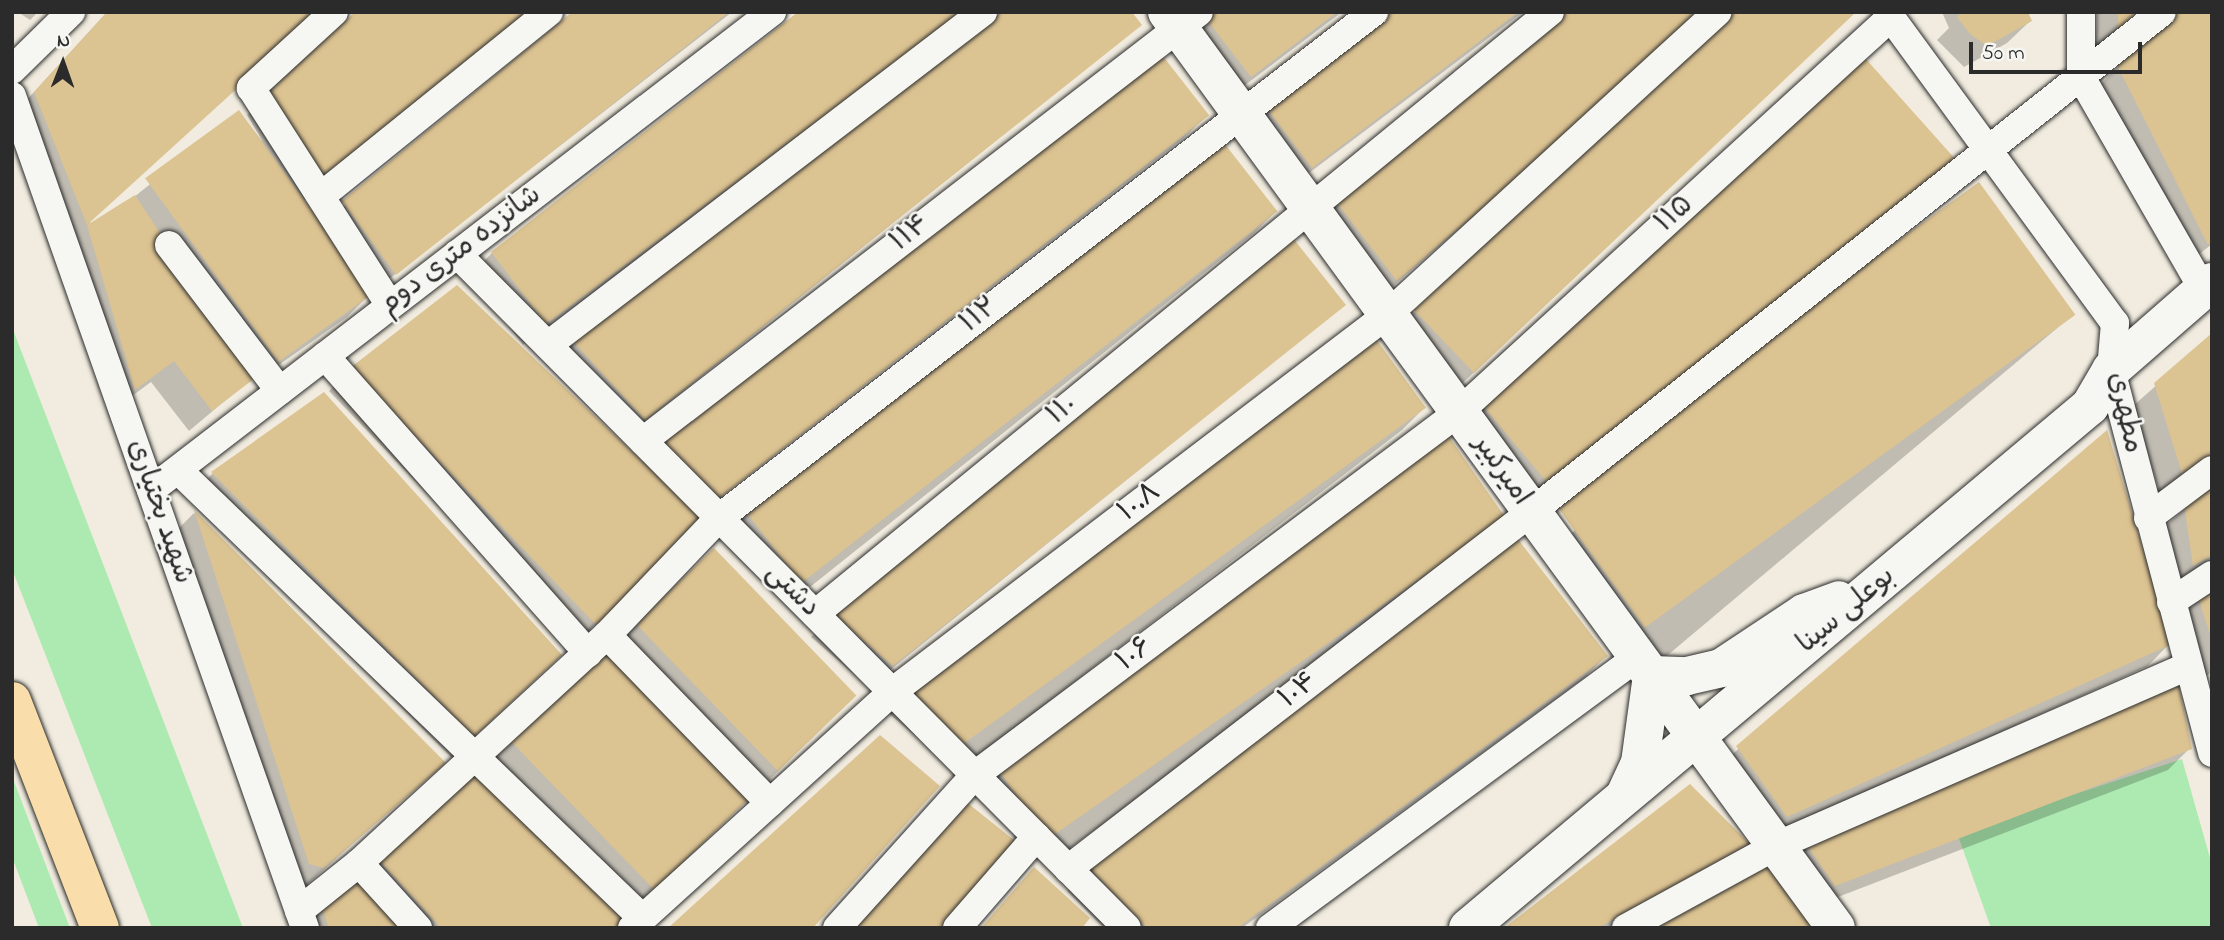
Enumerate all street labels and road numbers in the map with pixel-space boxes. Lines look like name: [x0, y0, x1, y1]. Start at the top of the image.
street label: شانزده متری دوم: [373, 179, 549, 323]
street label: ۱۱۵: [1649, 189, 1701, 241]
street label: ۱۱۴: [884, 208, 938, 260]
street label: ۱۱۲: [954, 291, 1006, 341]
street label: مطهری: [2099, 369, 2149, 457]
street label: ۱۱۰: [1041, 389, 1085, 433]
street label: امیرکبیر: [1465, 429, 1537, 513]
street label: شهید بختیاری: [119, 435, 199, 589]
street label: ۱۰.۸: [1112, 476, 1168, 530]
street label: دشتی: [758, 557, 826, 625]
street label: بوعلی سینا: [1791, 560, 1903, 662]
street label: ۱۰۶: [1110, 631, 1160, 679]
street label: ۱۰۴: [1273, 665, 1325, 717]

